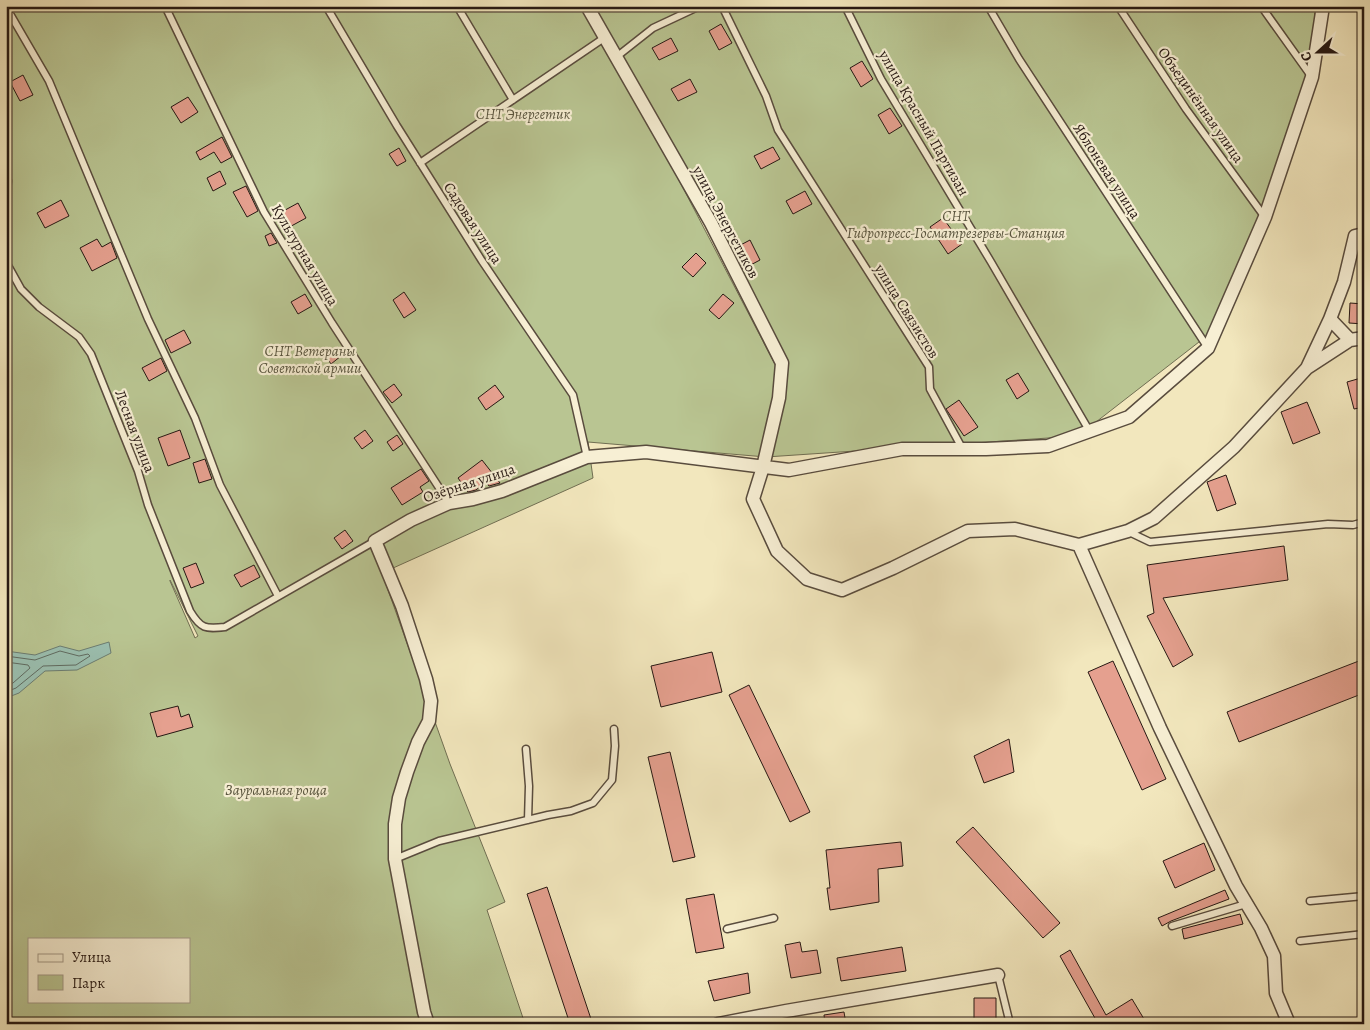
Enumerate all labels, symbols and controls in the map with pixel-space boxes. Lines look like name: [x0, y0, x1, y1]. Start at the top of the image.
north arrow: [1292, 28, 1342, 78]
street label: Объединённая улица: [1153, 43, 1249, 167]
street label: улица Красный Партизан: [874, 46, 974, 200]
text: С: [1296, 49, 1317, 64]
park label: СНТ Энергетик: [476, 104, 571, 124]
street label: Яблоневая улица: [1069, 119, 1145, 223]
street label: улица Энергетиков: [687, 161, 764, 282]
street label: Садовая улица: [439, 178, 507, 268]
street label: Культурная улица: [267, 200, 343, 310]
park label: СНТ Гидропресс-Госматрезервы-Станция: [847, 206, 1065, 243]
street label: улица Связистов: [869, 259, 944, 362]
park label: СНТ Ветераны Советской армии: [258, 341, 362, 378]
street label: Лесная улица: [110, 387, 160, 475]
street label: Озёрная улица: [420, 459, 518, 507]
park label: Зауральная роща: [225, 780, 327, 800]
legend: [28, 938, 190, 1002]
text: Улица: [72, 947, 111, 967]
text: Парк: [72, 973, 105, 993]

